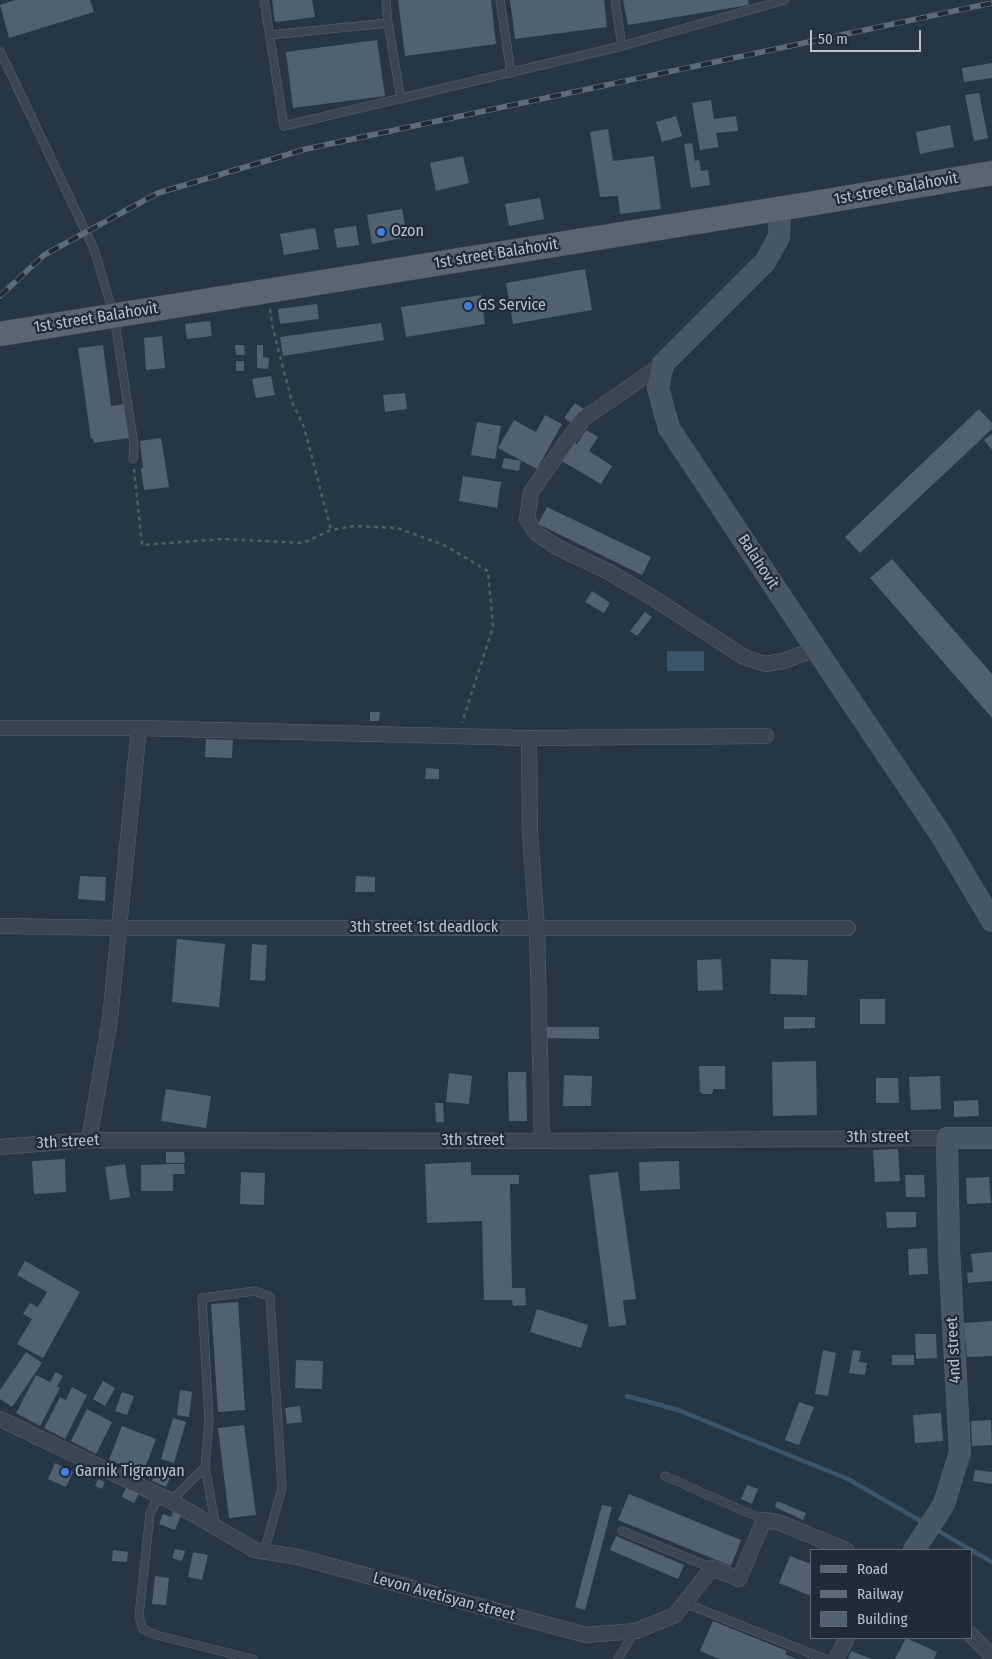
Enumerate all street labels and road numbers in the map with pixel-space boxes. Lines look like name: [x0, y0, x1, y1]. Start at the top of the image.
street label: 1st street Balahovit: [832, 169, 960, 209]
street label: 1st street Balahovit: [432, 235, 560, 273]
street label: 1st street Balahovit: [32, 299, 160, 337]
street label: Balahovit: [733, 531, 783, 593]
street label: 3th street 1st deadlock: [350, 918, 498, 938]
street label: 3th street: [847, 1128, 909, 1148]
street label: 3th street: [36, 1131, 100, 1153]
street label: 3th street: [442, 1131, 504, 1151]
street label: 4nd street: [943, 1316, 965, 1384]
street label: Levon Avetisyan street: [371, 1569, 517, 1625]

